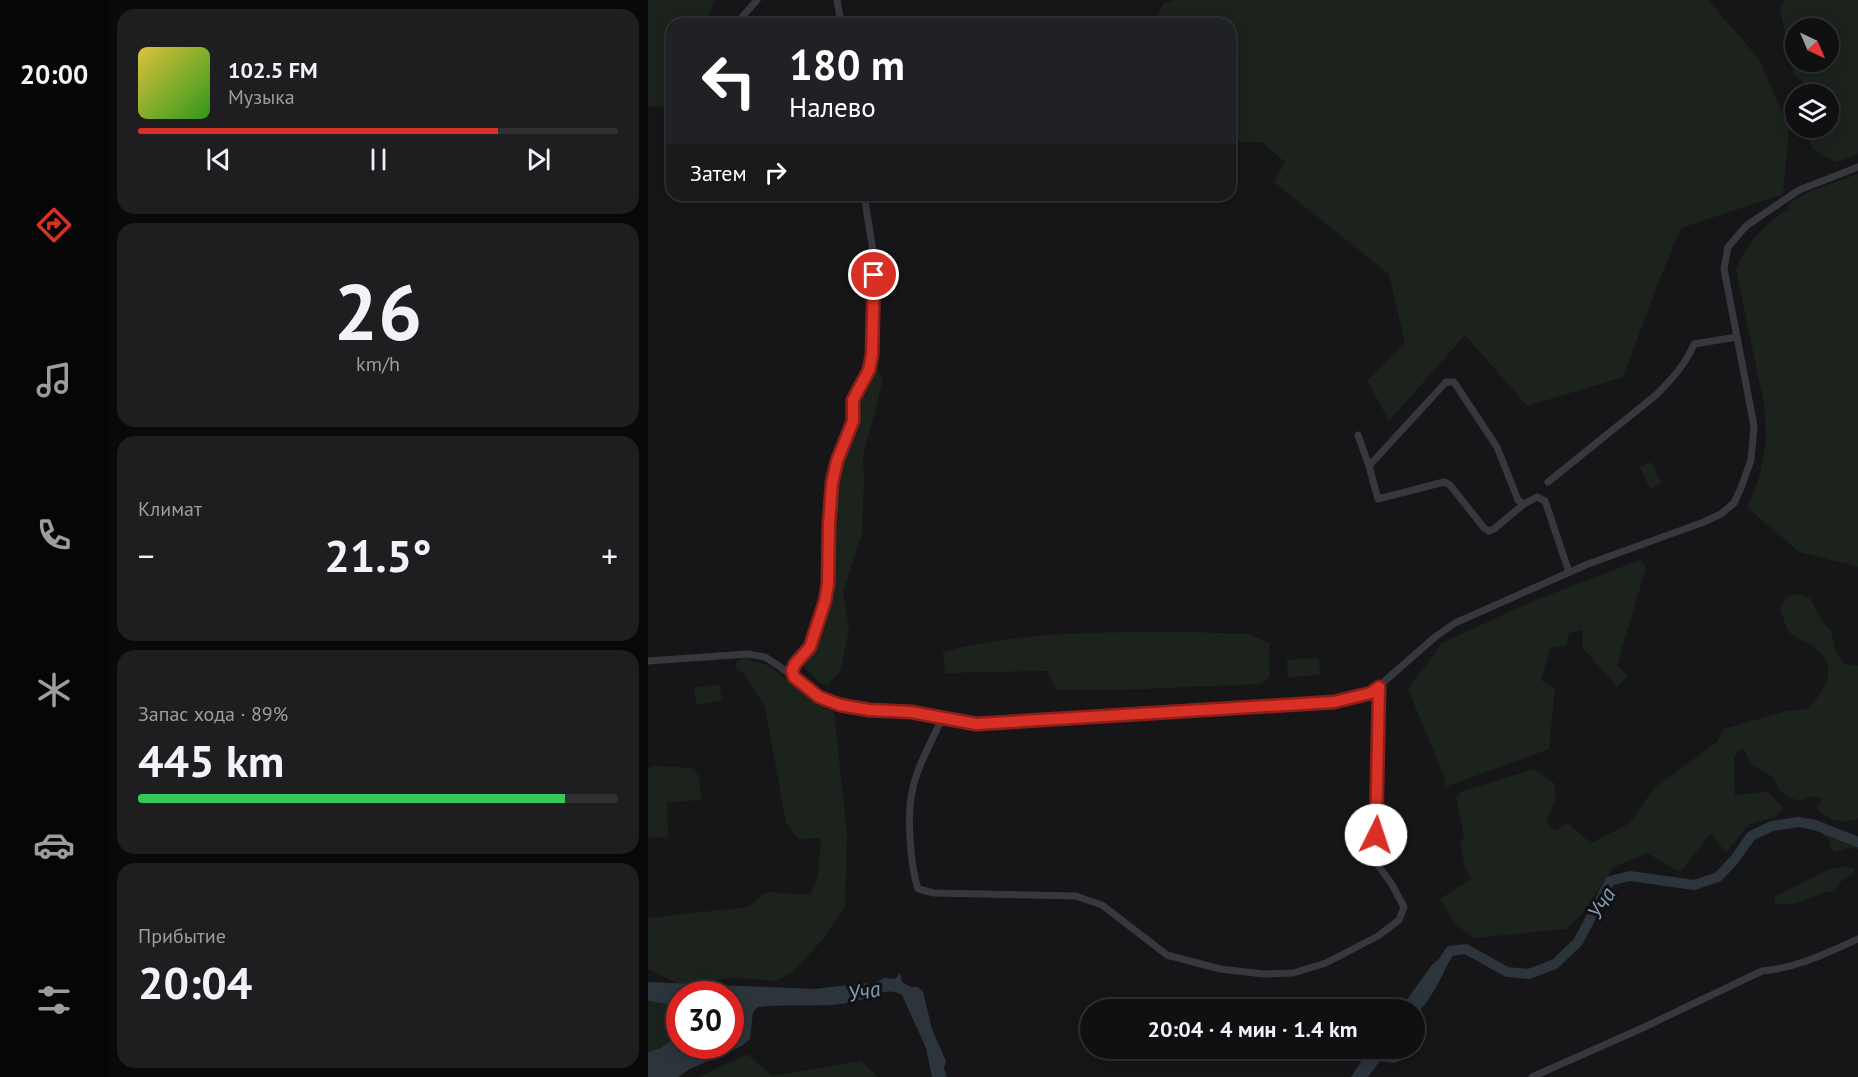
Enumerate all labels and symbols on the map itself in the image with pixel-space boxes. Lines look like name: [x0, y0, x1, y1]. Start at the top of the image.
north arrow: [1785, 18, 1839, 72]
pin: [848, 249, 899, 300]
position arrow: [1344, 803, 1408, 867]
water label: Уча: [1580, 882, 1622, 924]
water label: Уча: [845, 974, 883, 1008]
speed limit sign: 30: [666, 981, 744, 1059]

